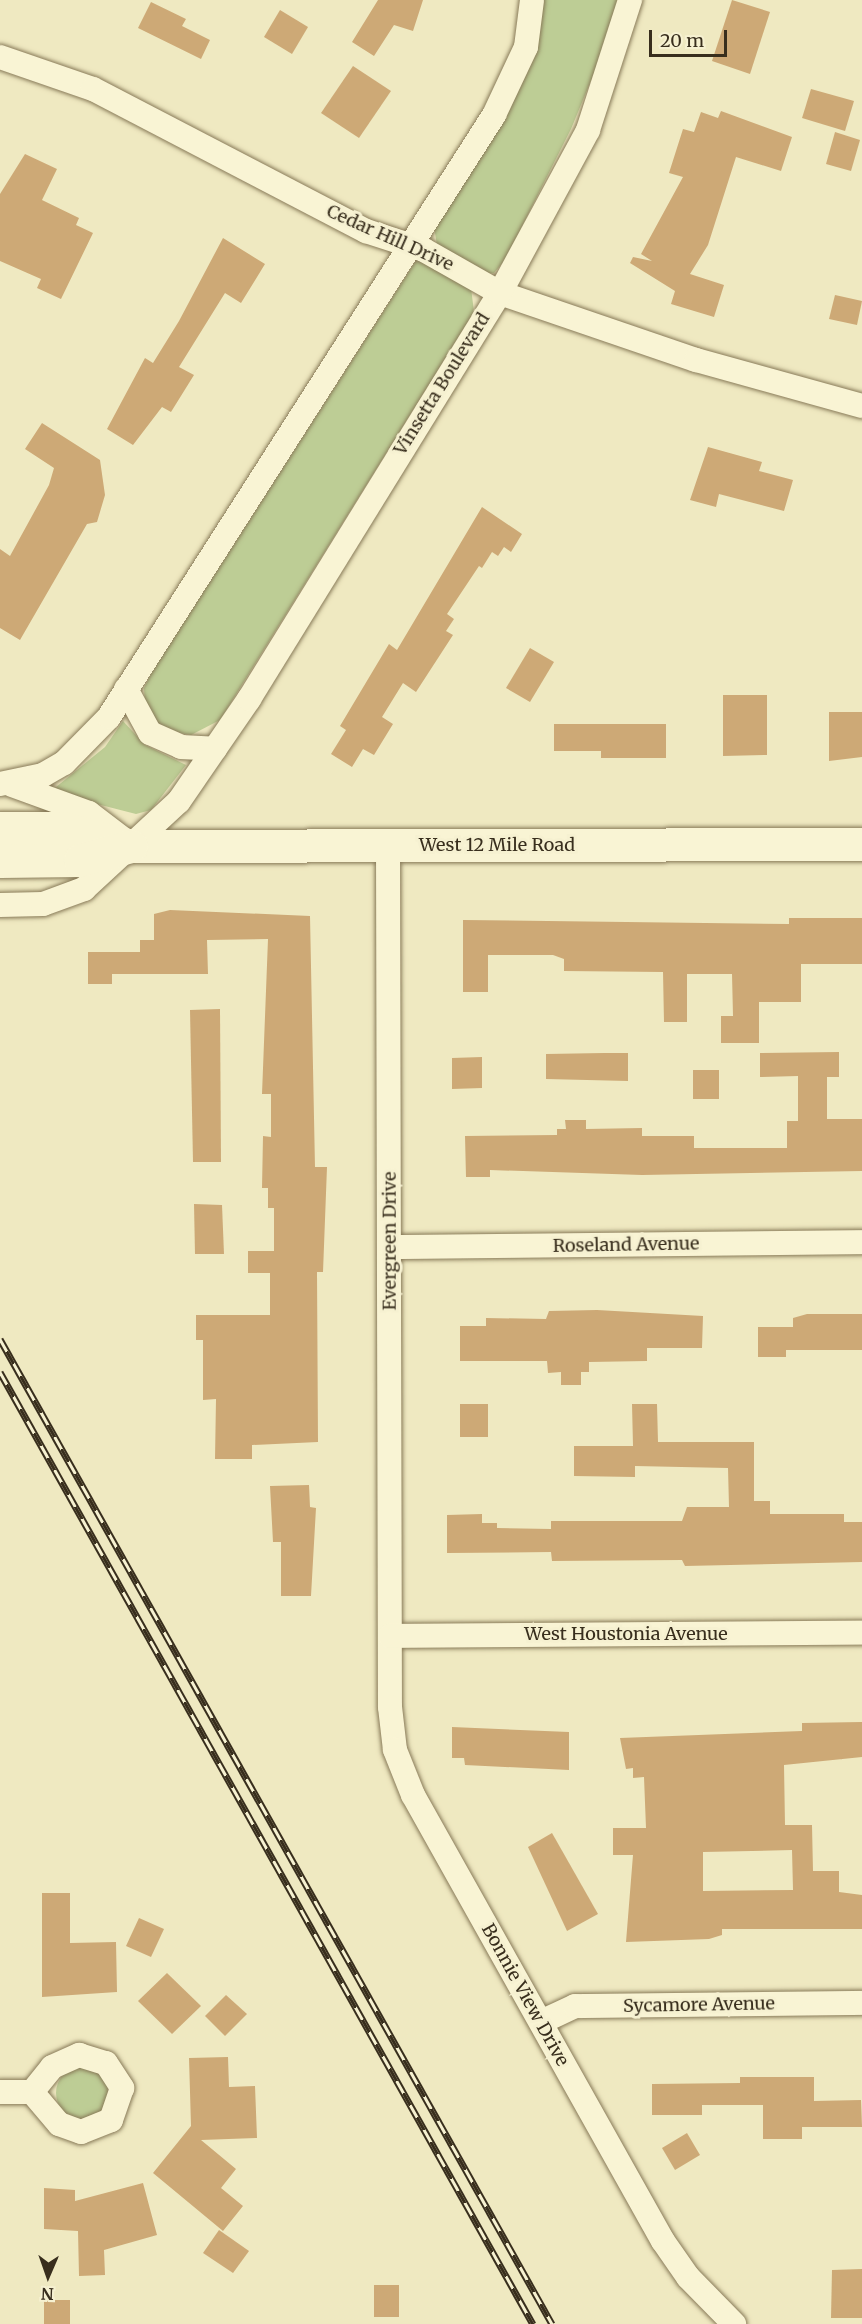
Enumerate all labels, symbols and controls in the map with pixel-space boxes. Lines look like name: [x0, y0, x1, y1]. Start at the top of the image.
scale bar: [652, 18, 730, 56]
text: 20 m: [660, 29, 704, 52]
street label: Cedar Hill Drive: [323, 200, 457, 276]
street label: Vinsetta Boulevard: [389, 309, 495, 459]
street label: West 12 Mile Road: [419, 834, 575, 856]
street label: Evergreen Drive: [379, 1172, 401, 1310]
street label: Roseland Avenue: [553, 1233, 699, 1257]
street label: West Houstonia Avenue: [524, 1623, 728, 1645]
street label: Bonnie View Drive: [477, 1920, 573, 2070]
street label: Sycamore Avenue: [623, 1993, 775, 2017]
north arrow: [18, 2246, 78, 2306]
text: N: [41, 2284, 54, 2304]

